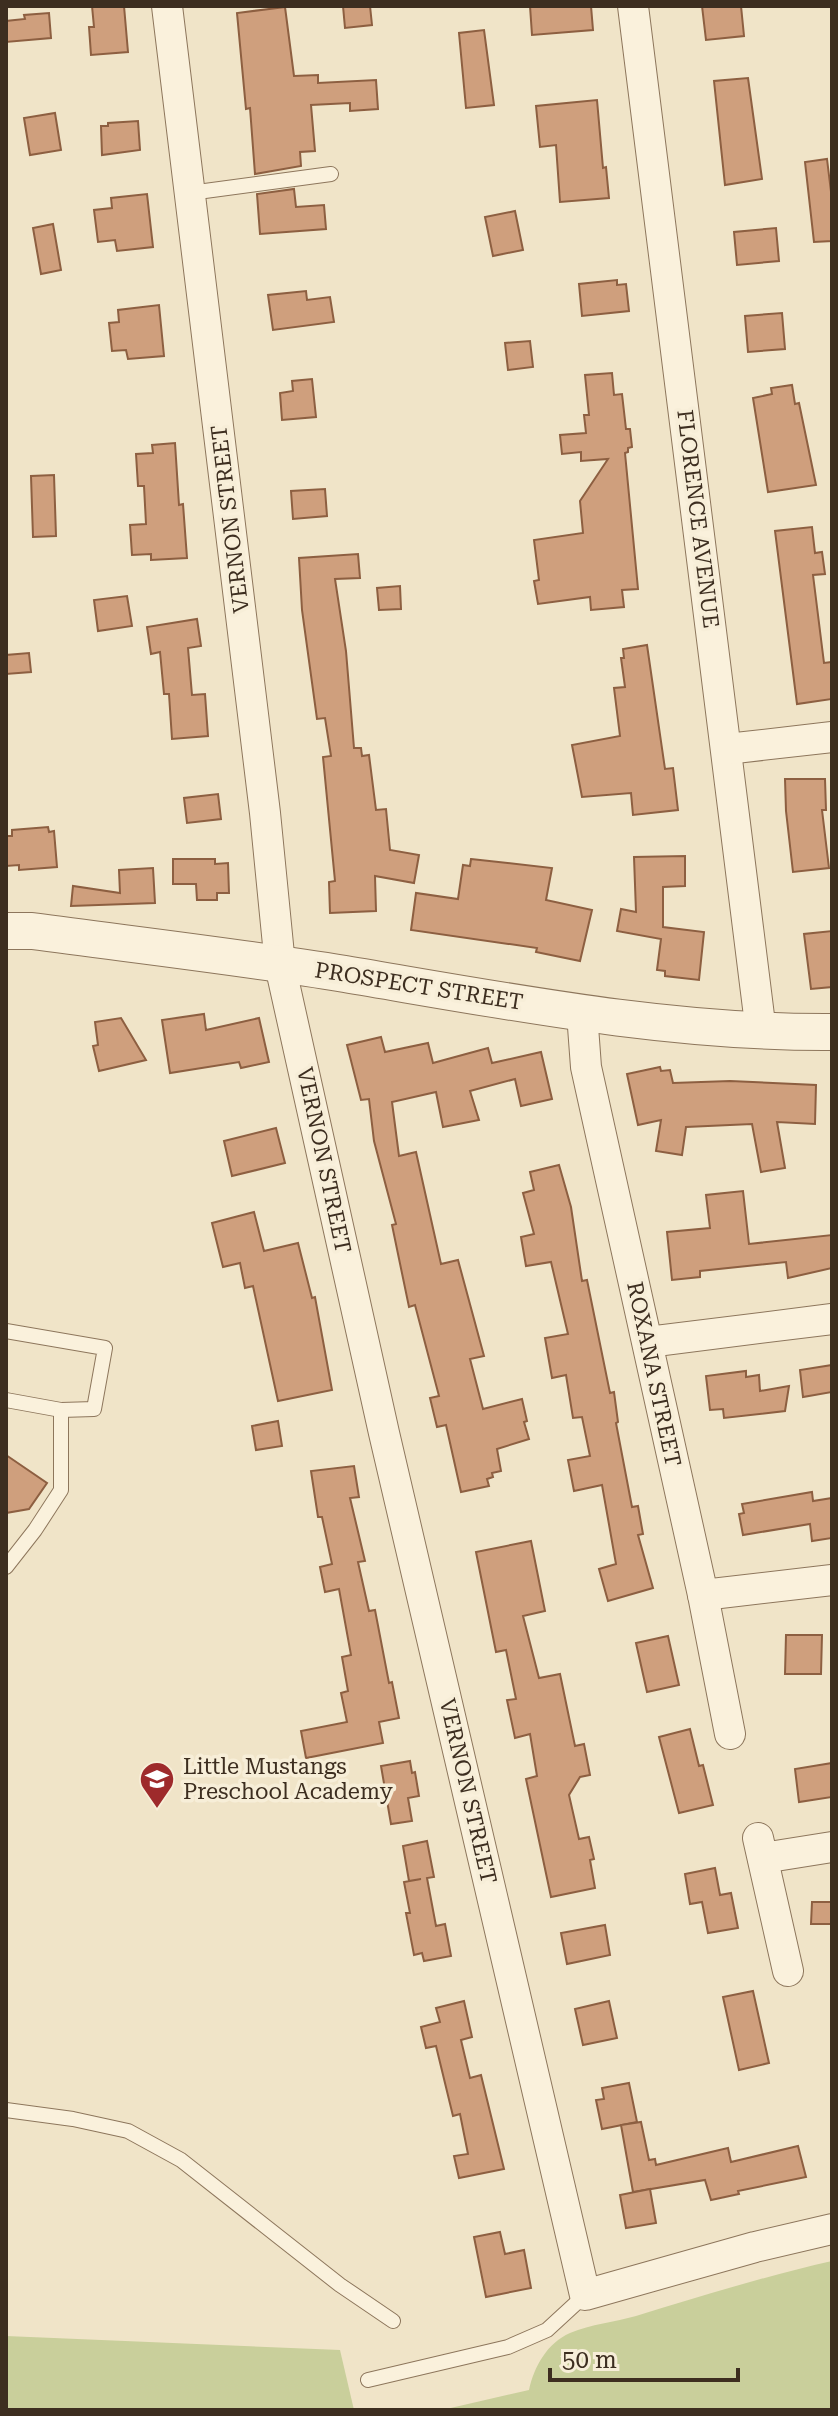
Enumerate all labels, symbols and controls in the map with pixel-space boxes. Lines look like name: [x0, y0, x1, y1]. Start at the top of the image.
street label: FLORENCE AVENUE: [672, 408, 724, 630]
street label: VERNON STREET: [206, 424, 254, 614]
street label: PROSPECT STREET: [313, 957, 525, 1015]
street label: VERNON STREET: [292, 1065, 356, 1255]
street label: ROXANA STREET: [622, 1279, 686, 1469]
street label: VERNON STREET: [435, 1696, 501, 1886]
place label: Little Mustangs Preschool Academy: [183, 1754, 393, 1804]
school or university icon: Little Mustangs Preschool Academy: [138, 1760, 176, 1810]
scale bar: [550, 2332, 738, 2382]
text: 50 m: [562, 2346, 617, 2374]

